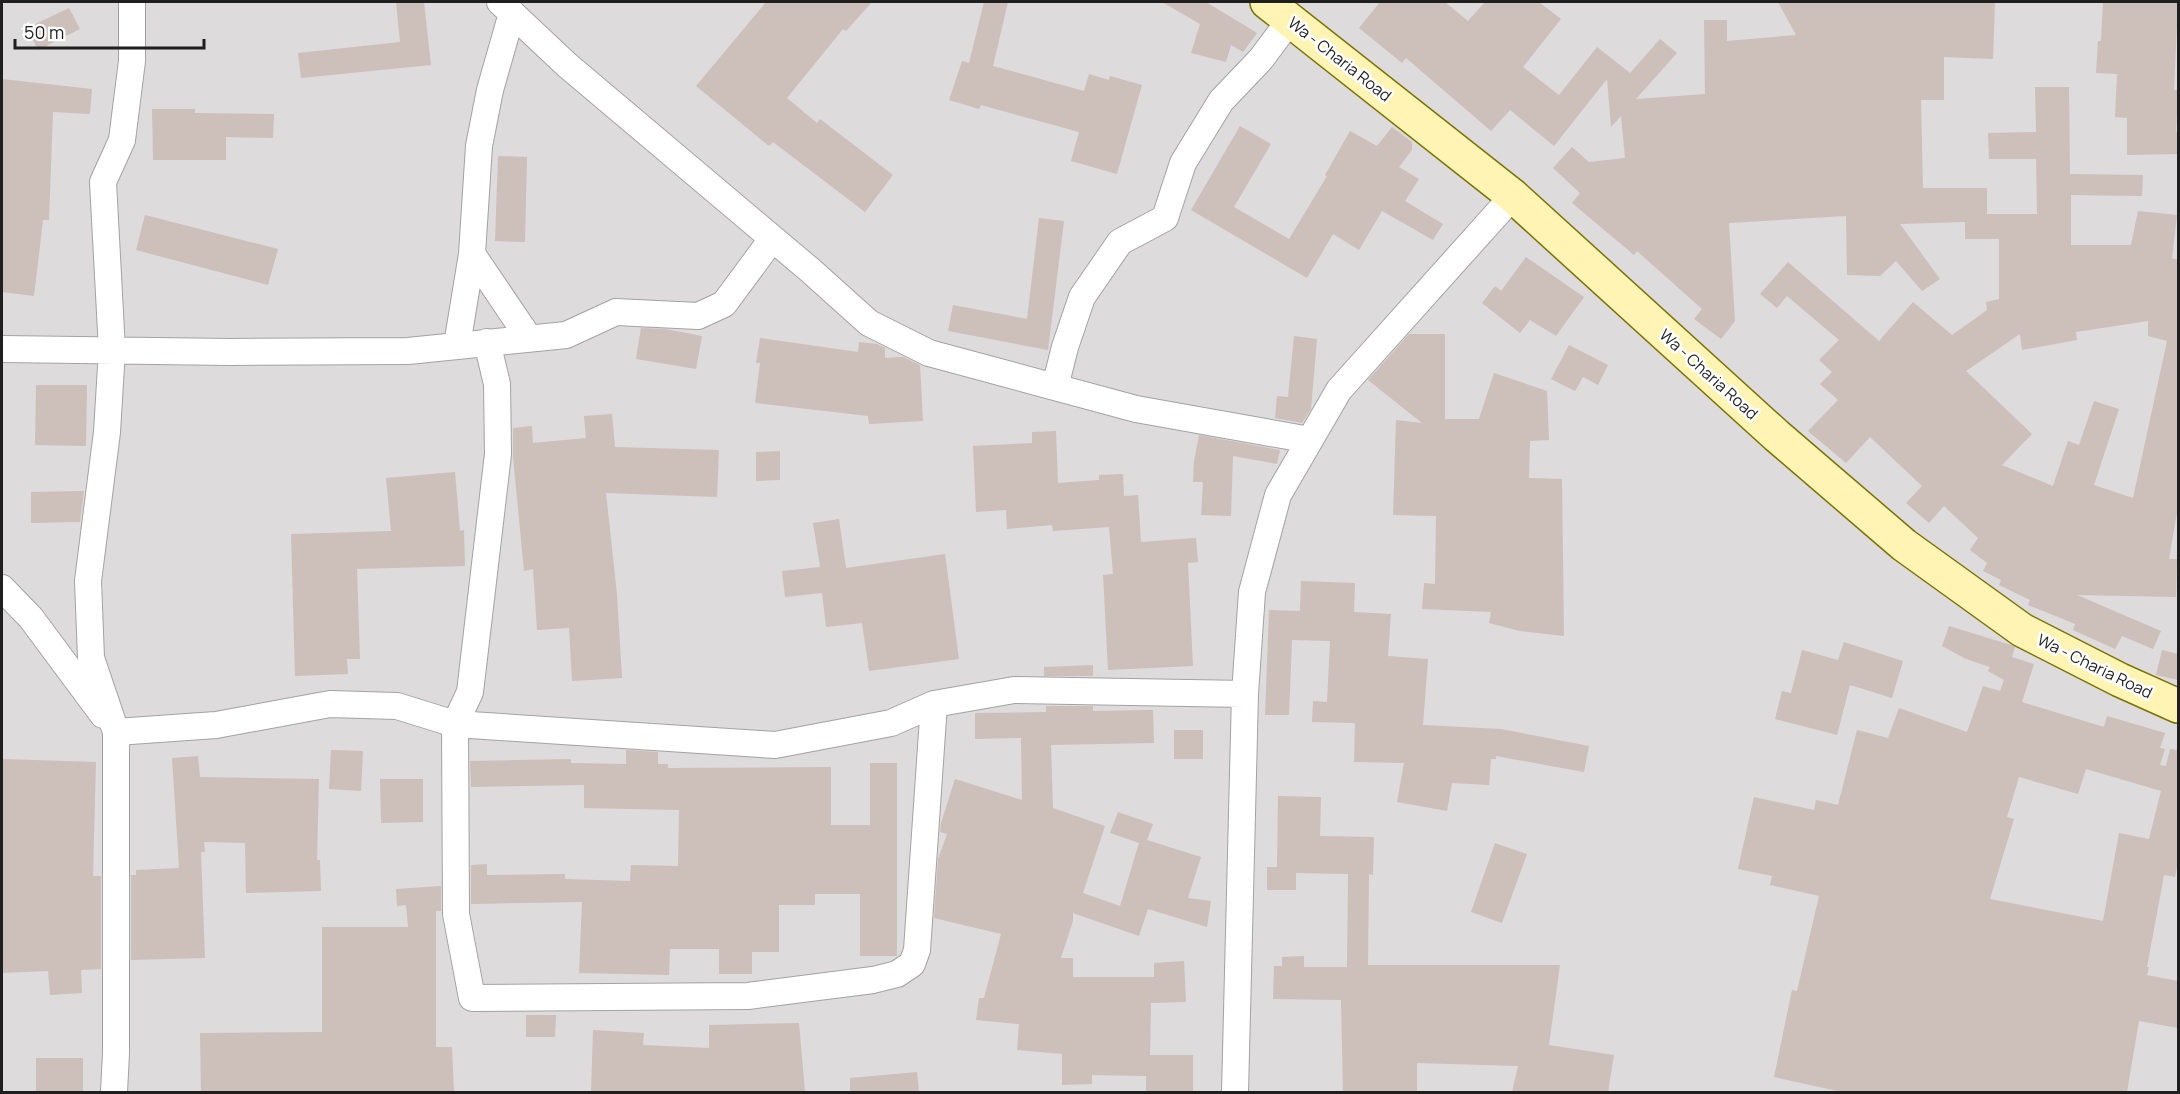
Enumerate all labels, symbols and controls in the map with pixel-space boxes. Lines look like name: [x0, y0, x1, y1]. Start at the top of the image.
scale bar: [15, 12, 204, 50]
street label: Wa - Charia Road: [1284, 12, 1396, 106]
text: 50 m: [24, 20, 64, 44]
street label: Wa - Charia Road: [1655, 324, 1763, 424]
street label: Wa - Charia Road: [2034, 629, 2156, 703]

